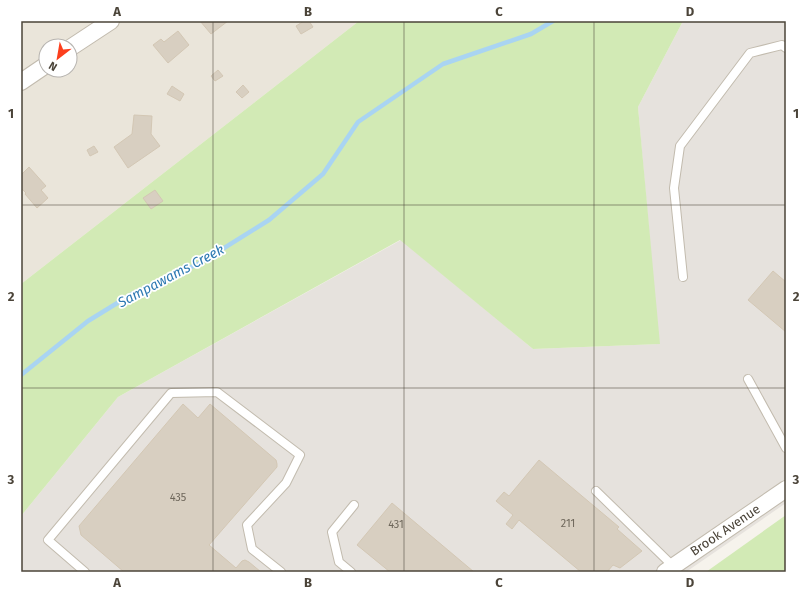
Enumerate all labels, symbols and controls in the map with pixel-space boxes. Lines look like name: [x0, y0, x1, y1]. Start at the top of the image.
text: A: [112, 4, 121, 19]
text: B: [304, 4, 312, 19]
text: C: [495, 4, 503, 19]
text: D: [686, 4, 695, 19]
north arrow: [38, 38, 78, 78]
text: N: [47, 59, 60, 74]
text: 1: [8, 106, 14, 121]
text: 1: [793, 106, 799, 121]
water label: Sampawams Creek: [114, 241, 227, 312]
text: 2: [8, 289, 15, 304]
text: 2: [793, 289, 800, 304]
text: 3: [7, 472, 15, 487]
text: 3: [792, 472, 800, 487]
house number: 435: [170, 491, 187, 504]
street label: Brook Avenue: [687, 501, 763, 559]
house number: 211: [561, 517, 575, 530]
house number: 431: [388, 518, 404, 531]
text: A: [112, 575, 121, 590]
text: B: [304, 575, 312, 590]
text: C: [495, 575, 503, 590]
text: D: [686, 575, 695, 590]

